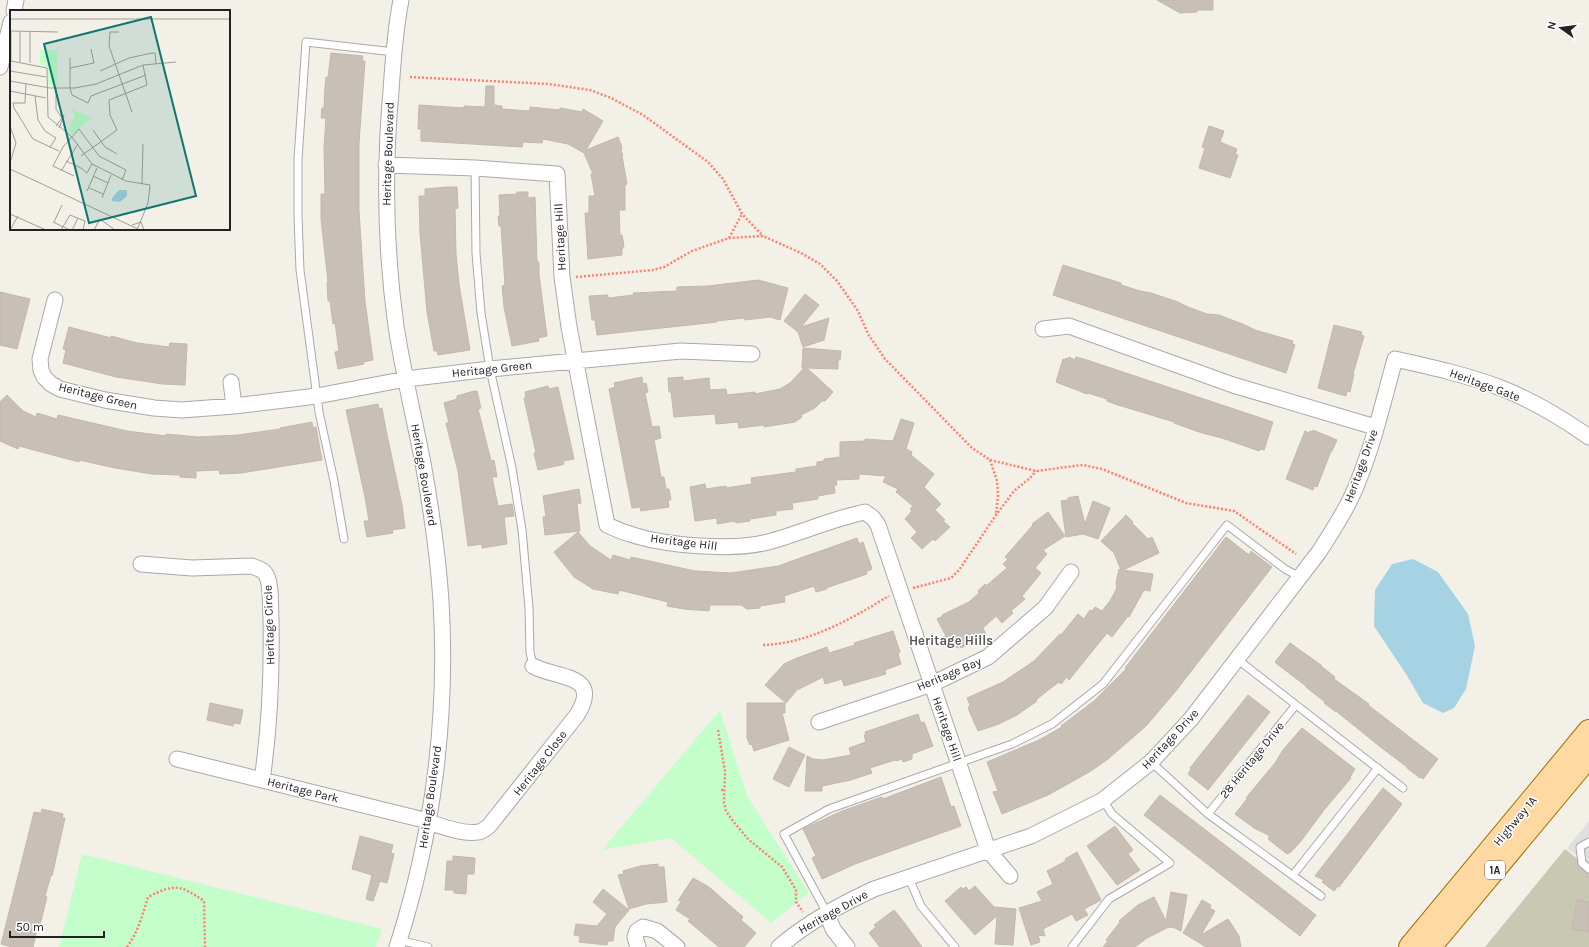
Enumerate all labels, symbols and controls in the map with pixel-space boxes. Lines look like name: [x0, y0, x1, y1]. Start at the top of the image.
north arrow: [1541, 8, 1581, 48]
inset map: [10, 10, 230, 230]
text: N: [1545, 20, 1559, 31]
street label: Heritage Boulevard: [379, 102, 397, 206]
street label: Heritage Hill: [551, 203, 569, 271]
street label: Heritage Green: [451, 358, 533, 380]
street label: Heritage Gate: [1448, 366, 1522, 404]
street label: Heritage Green: [57, 379, 139, 413]
street label: Heritage Boulevard: [408, 423, 440, 527]
street label: Heritage Drive: [1341, 427, 1381, 505]
street label: Heritage Hill: [650, 531, 718, 553]
street label: Heritage Circle: [261, 585, 277, 665]
district label: Heritage Hills: [909, 633, 993, 648]
street label: Heritage Bay: [915, 654, 984, 694]
street label: Heritage Hill: [929, 695, 965, 763]
street label: Heritage Drive: [1139, 706, 1201, 772]
street label: 28 Heritage Drive: [1217, 719, 1287, 801]
street label: Heritage Close: [510, 728, 570, 798]
street label: Heritage Boulevard: [416, 745, 444, 849]
street label: Heritage Park: [266, 774, 341, 806]
street label: Highway 1A: [1490, 793, 1540, 849]
road number: 1A: [1485, 861, 1505, 879]
street label: Heritage Drive: [796, 887, 870, 937]
scale bar: [10, 913, 104, 939]
text: 50 m: [16, 920, 44, 934]

